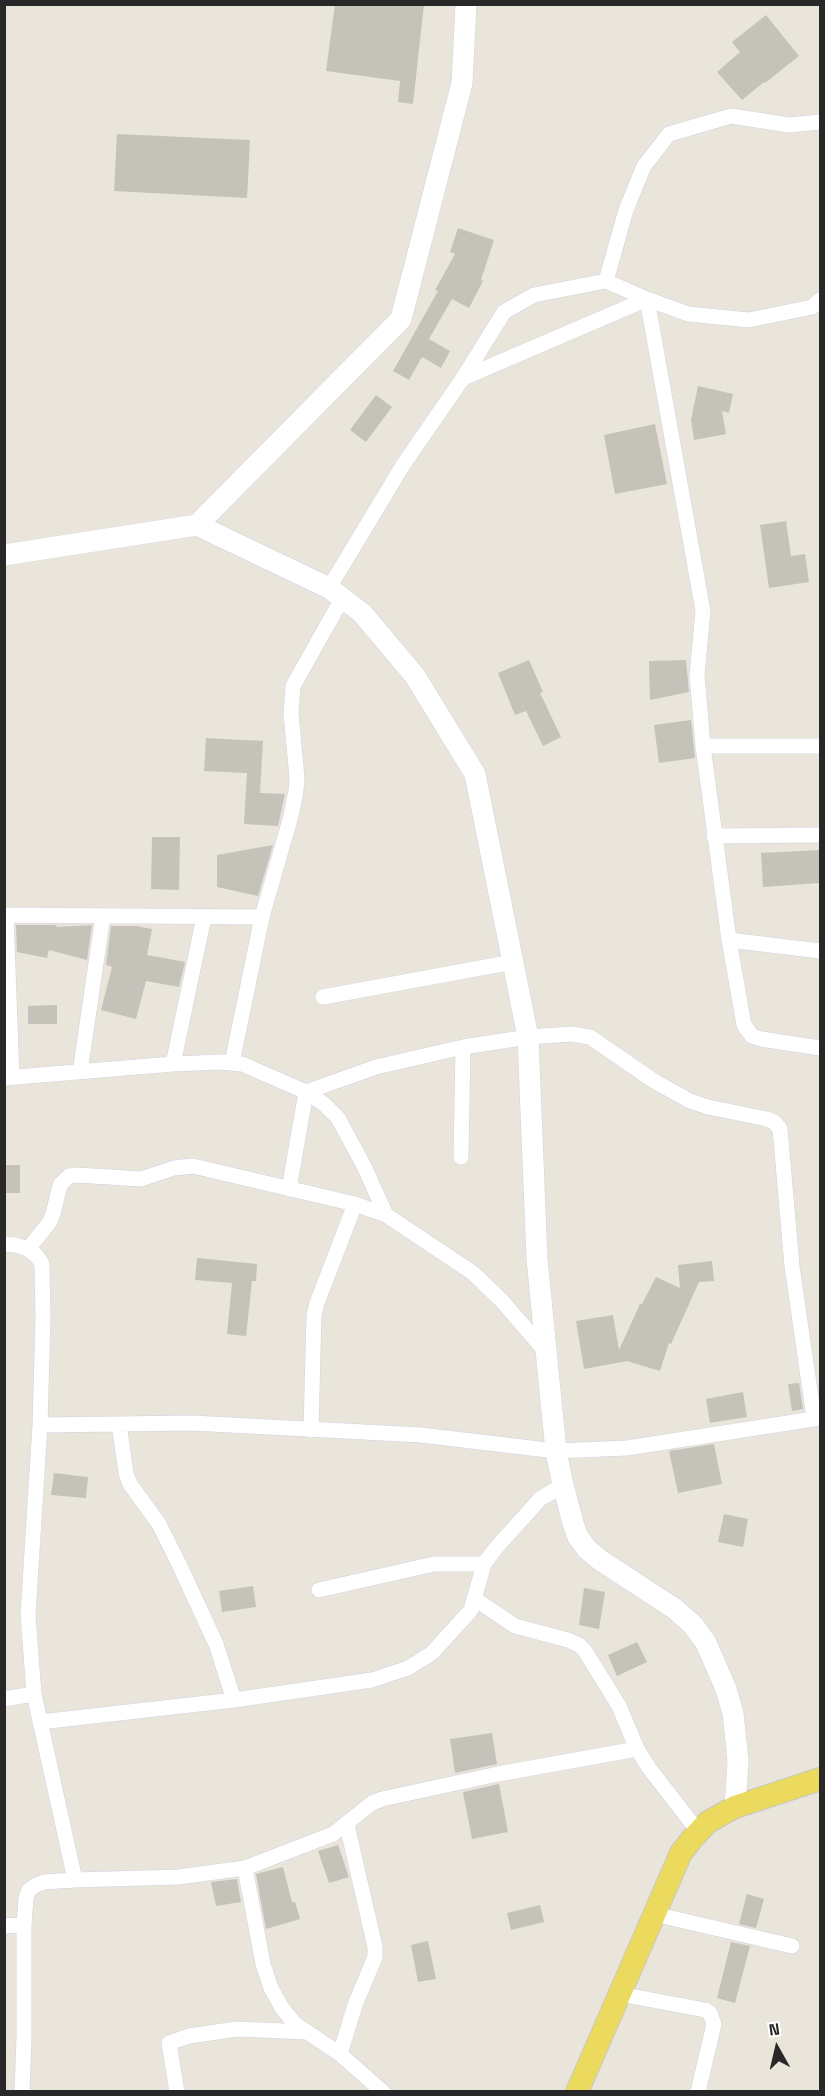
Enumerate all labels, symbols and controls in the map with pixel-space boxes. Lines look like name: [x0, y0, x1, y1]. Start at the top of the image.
north arrow: [747, 2018, 807, 2078]
text: N: [768, 2019, 781, 2041]

